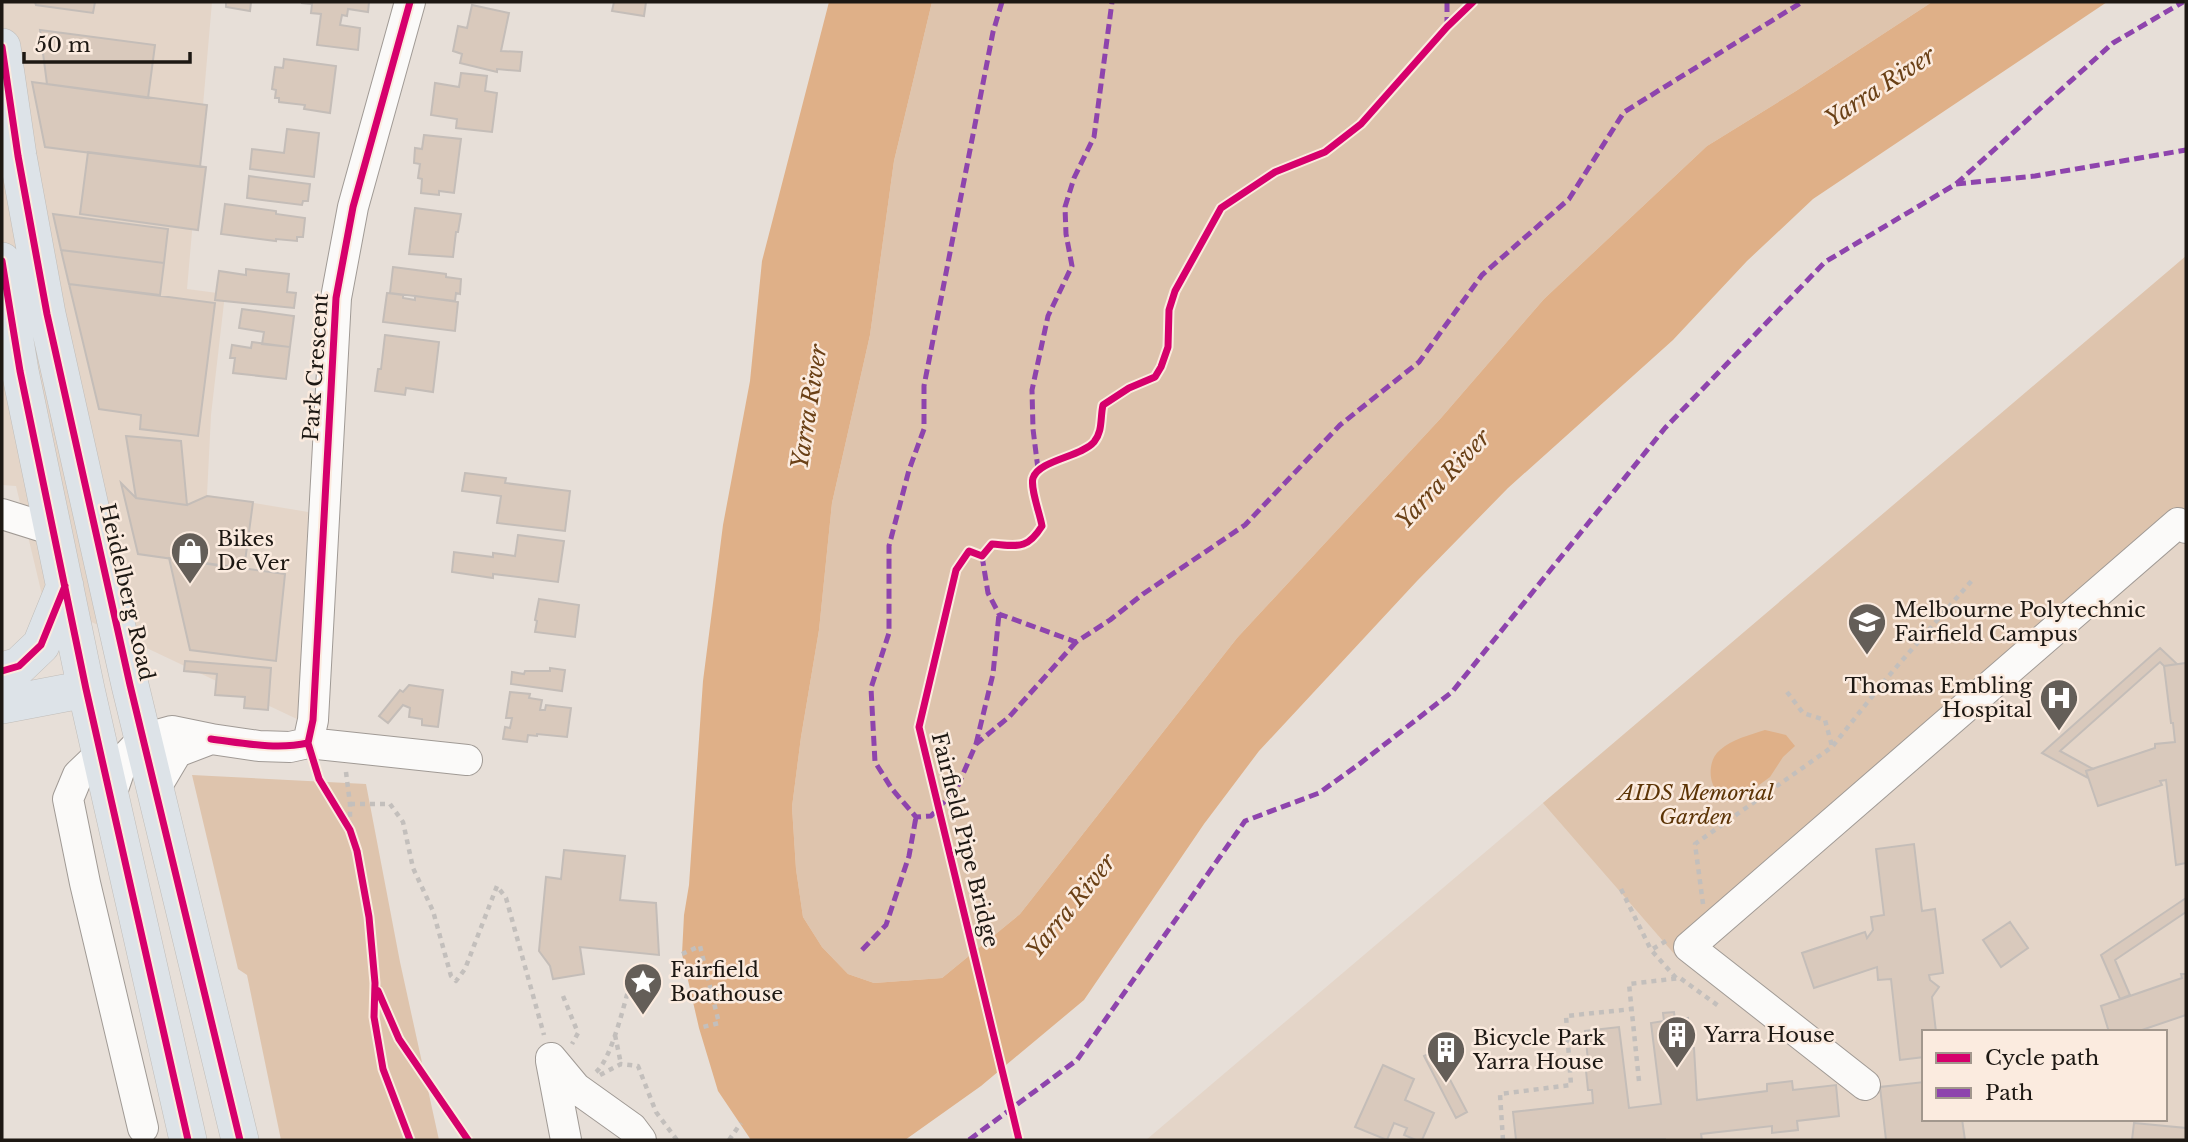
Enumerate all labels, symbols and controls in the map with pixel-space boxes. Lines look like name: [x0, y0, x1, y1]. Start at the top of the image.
scale bar: [24, 21, 191, 65]
text: 50 m: [35, 32, 91, 58]
water label: Yarra River: [1820, 40, 1942, 133]
street label: Park Crescent: [298, 292, 334, 442]
water label: Yarra River: [785, 341, 833, 471]
water label: Yarra River: [1390, 422, 1497, 535]
street label: Heidelberg Road: [94, 501, 160, 683]
place label: Bikes De Ver: [217, 526, 290, 576]
shop icon: Bikes De Ver: [169, 530, 211, 585]
place label: Melbourne Polytechnic Fairfield Campus: [1894, 597, 2146, 647]
school or university icon: Melbourne Polytechnic Fairfield Campus: [1846, 601, 1888, 656]
place label: Thomas Embling Hospital: [1845, 673, 2032, 723]
hospital icon: Thomas Embling Hospital: [2038, 677, 2080, 732]
street label: Fairfield Pipe Bridge: [926, 730, 1004, 950]
park label: AIDS Memorial Garden: [1615, 780, 1774, 830]
water label: Yarra River: [1021, 847, 1122, 964]
place label: Fairfield Boathouse: [670, 957, 783, 1007]
place icon: Fairfield Boathouse: [622, 961, 664, 1016]
building icon: Yarra House: [1656, 1014, 1698, 1069]
place label: Yarra House: [1703, 1022, 1835, 1048]
place label: Bicycle Park Yarra House: [1472, 1025, 1605, 1075]
building icon: Bicycle Park Yarra House: [1425, 1029, 1467, 1084]
legend: [1922, 1030, 2167, 1121]
text: Cycle path: [1985, 1045, 2099, 1071]
text: Path: [1985, 1080, 2033, 1106]

